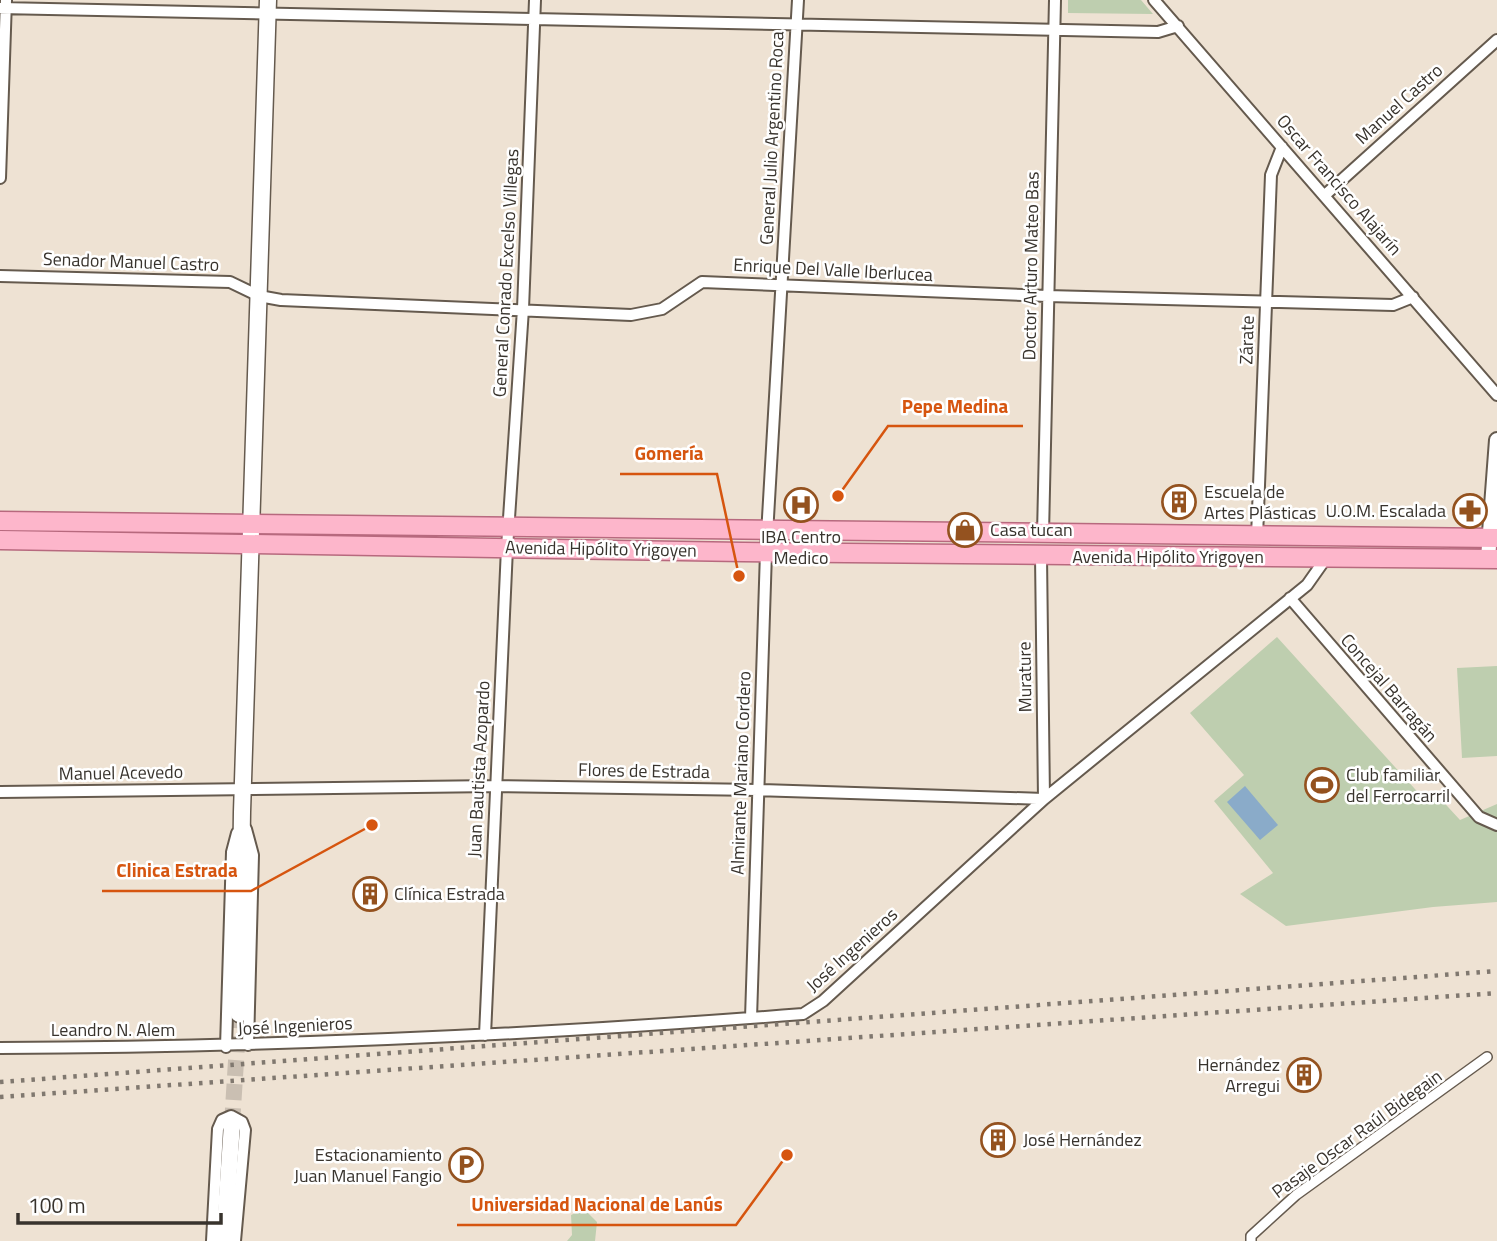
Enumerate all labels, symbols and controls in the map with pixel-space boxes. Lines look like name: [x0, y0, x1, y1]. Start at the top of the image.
street label: General Julio Argentino Roca: [752, 30, 791, 246]
street label: Manuel Castro: [1349, 57, 1448, 150]
street label: Oscar Francisco Alajarín: [1270, 108, 1408, 261]
street label: General Conrado Excelso Villegas: [486, 148, 525, 398]
street label: Doctor Arturo Mateo Bas: [1015, 171, 1046, 361]
street label: Senador Manuel Castro: [42, 245, 220, 278]
street label: Enrique Del Valle Iberlucea: [733, 251, 934, 288]
street label: Zárate: [1232, 315, 1261, 365]
callout: Pepe Medina: [888, 386, 1023, 426]
text: Pepe Medina: [902, 391, 1009, 420]
callout: Gomería: [620, 434, 717, 474]
text: Gomería: [634, 438, 704, 467]
place label: Escuela de Artes Plásticas: [1204, 478, 1316, 526]
building icon: Escuela de Artes Plásticas: [1160, 483, 1198, 521]
hospital icon: IBA Centro Medico: [782, 486, 820, 524]
pharmacy icon: U.O.M. Escalada: [1451, 492, 1489, 530]
place label: U.O.M. Escalada: [1325, 497, 1446, 524]
shop icon: Casa tucan: [946, 511, 984, 549]
place label: Casa tucan: [990, 516, 1073, 543]
place label: IBA Centro Medico: [761, 523, 841, 571]
street label: Avenida Hipólito Yrigoyen: [505, 533, 697, 564]
street label: Avenida Hipólito Yrigoyen: [1072, 543, 1264, 570]
street label: Concejal Barragán: [1335, 627, 1444, 748]
street label: Murature: [1010, 641, 1039, 713]
street label: Almirante Mariano Cordero: [723, 671, 758, 875]
street label: Juan Bautista Azopardo: [460, 680, 497, 858]
street label: Flores de Estrada: [578, 756, 710, 785]
street label: Manuel Acevedo: [59, 758, 183, 787]
place label: Club familiar del Ferrocarril: [1346, 761, 1450, 809]
sports icon: Club familiar del Ferrocarril: [1303, 766, 1341, 804]
callout: Clinica Estrada: [102, 851, 251, 891]
text: Clinica Estrada: [116, 855, 238, 884]
building icon: Clínica Estrada: [351, 875, 389, 913]
place label: Clínica Estrada: [394, 880, 505, 907]
street label: José Ingenieros: [800, 901, 903, 998]
street label: José Ingenieros: [237, 1009, 353, 1042]
street label: Leandro N. Alem: [51, 1016, 175, 1043]
place label: Hernández Arregui: [1197, 1051, 1280, 1099]
building icon: Hernández Arregui: [1285, 1056, 1323, 1094]
street label: Pasaje Oscar Raúl Bidegain: [1266, 1063, 1447, 1205]
building icon: José Hernández: [979, 1121, 1017, 1159]
place label: José Hernández: [1023, 1126, 1142, 1153]
place label: Estacionamiento Juan Manuel Fangio: [294, 1141, 442, 1189]
parking icon: Estacionamiento Juan Manuel Fangio: [447, 1146, 485, 1184]
scale bar: [18, 1182, 220, 1226]
callout: Universidad Nacional de Lanús: [457, 1185, 736, 1225]
text: 100 m: [28, 1189, 85, 1221]
text: Universidad Nacional de Lanús: [471, 1189, 723, 1218]

